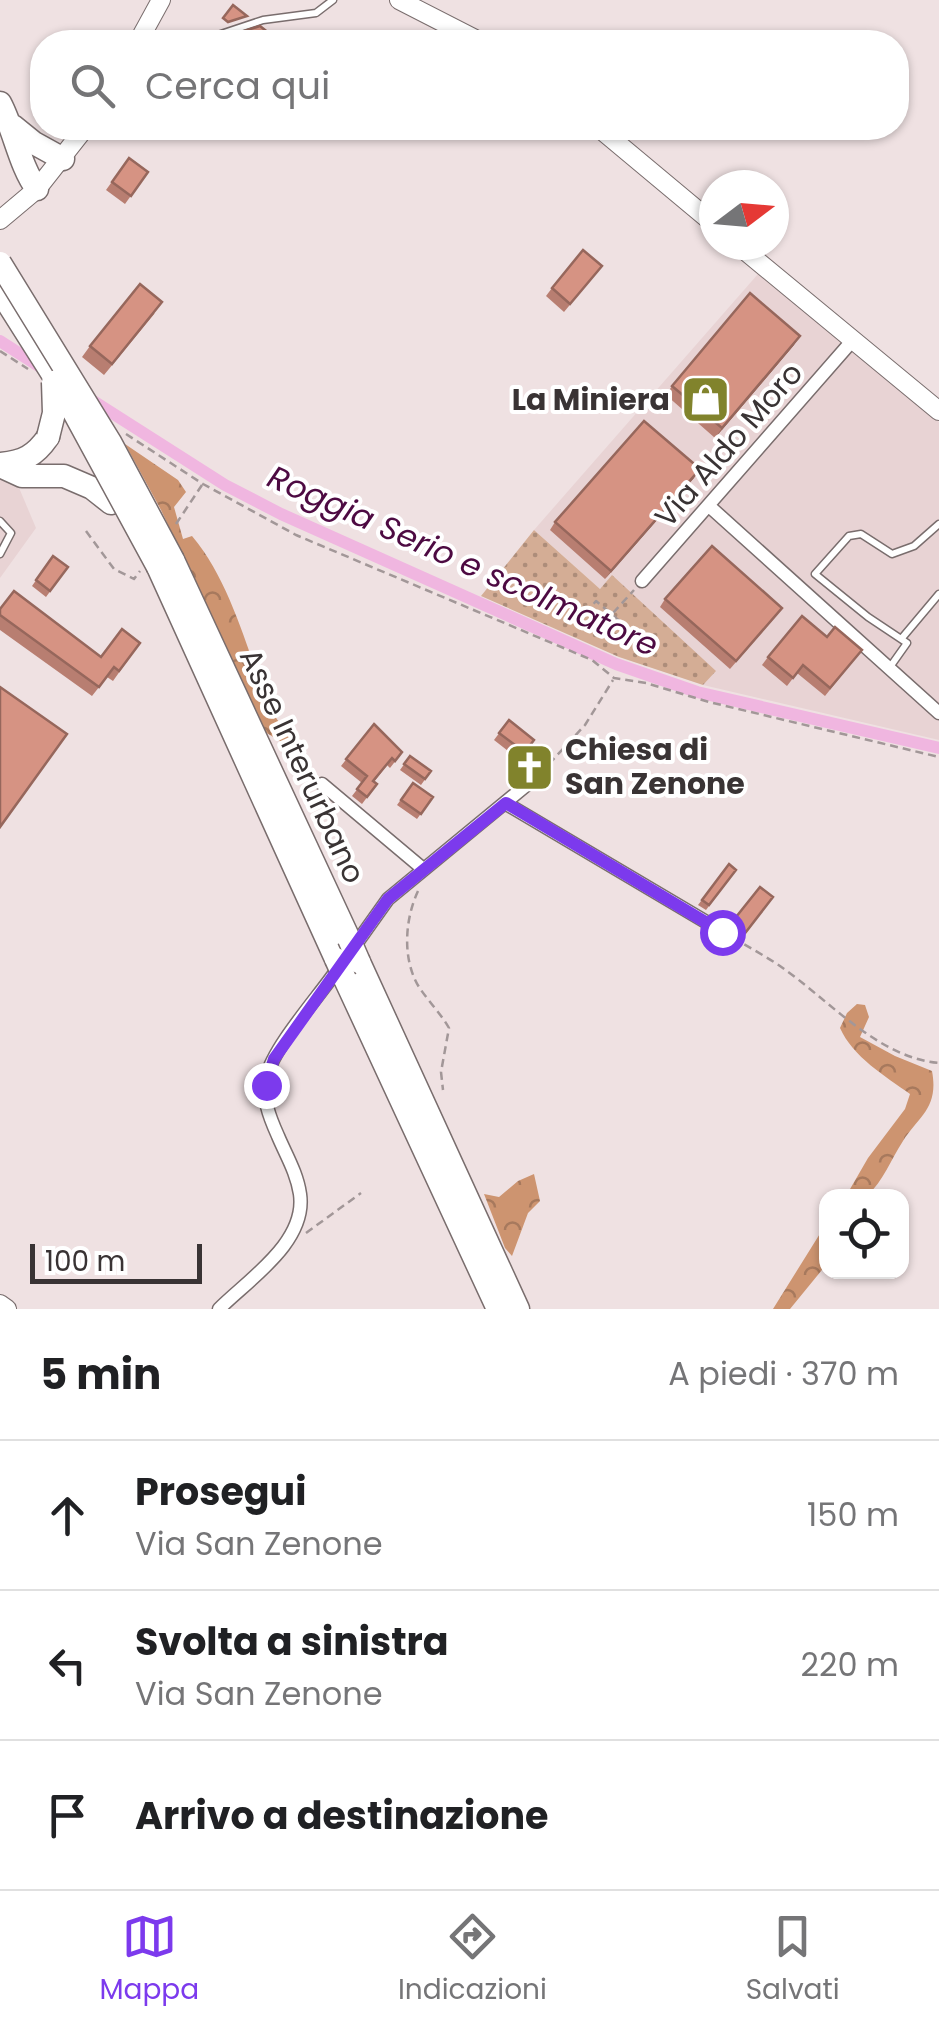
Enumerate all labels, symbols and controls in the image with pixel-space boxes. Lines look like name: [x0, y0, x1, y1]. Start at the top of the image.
search box: [30, 30, 909, 140]
icon: search: [65, 58, 120, 113]
text: Cerca qui: [145, 59, 330, 112]
north arrow: [699, 170, 789, 260]
street label: Via Aldo Moro: [645, 353, 813, 537]
shop icon: La Miniera: [679, 374, 731, 426]
place label: La Miniera: [512, 378, 670, 421]
water label: Roggia Serio e scolmatore: [261, 454, 666, 667]
street label: Asse Interurbano: [229, 641, 376, 890]
place label: Chiesa di San Zenone: [565, 728, 745, 805]
church icon: Chiesa di San Zenone: [504, 741, 556, 793]
route start: [700, 910, 746, 956]
route end: [244, 1063, 290, 1109]
map controls: [819, 1189, 909, 1279]
button: locate: [819, 1189, 909, 1279]
scale bar: [30, 1239, 202, 1284]
text: 100 m: [45, 1242, 125, 1281]
text: 5 min: [40, 1345, 161, 1404]
text: A piedi · 370 m: [668, 1351, 899, 1396]
text: Prosegui: [135, 1465, 306, 1518]
icon: ahead: [40, 1488, 95, 1543]
text: 150 m: [807, 1492, 899, 1537]
text: Via San Zenone: [135, 1521, 383, 1566]
text: Svolta a sinistra: [135, 1615, 449, 1668]
icon: left: [40, 1638, 95, 1693]
text: 220 m: [801, 1642, 899, 1687]
text: Via San Zenone: [135, 1671, 383, 1716]
icon: arrive: [40, 1788, 95, 1843]
text: Arrivo a destinazione: [135, 1789, 548, 1842]
tab: Mappa: [99, 1909, 199, 2011]
tab: Indicazioni: [398, 1909, 547, 2011]
tab: Salvati: [746, 1909, 840, 2011]

